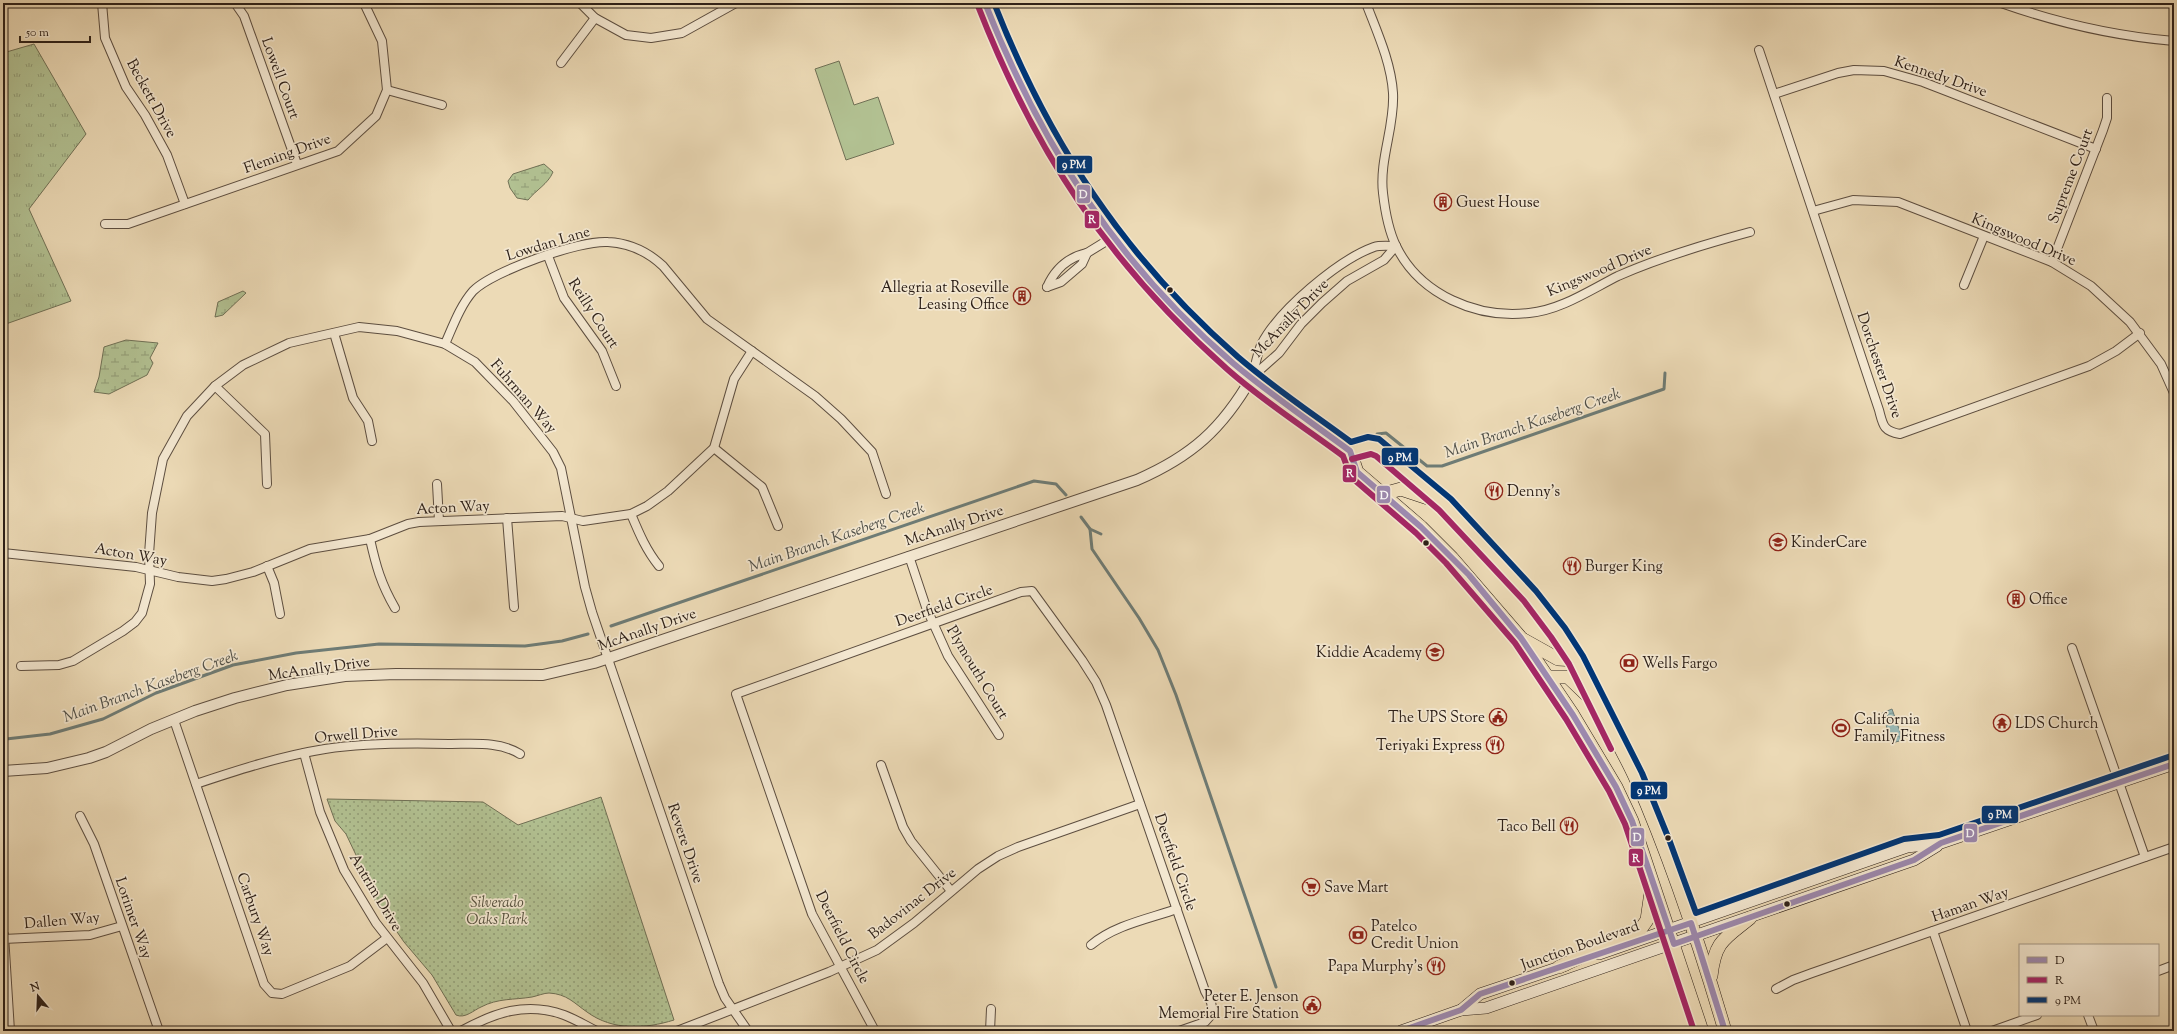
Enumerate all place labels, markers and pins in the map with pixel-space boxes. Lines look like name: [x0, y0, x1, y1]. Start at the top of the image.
building icon: Guest House: [1433, 192, 1453, 212]
place label: Guest House: [1456, 193, 1540, 214]
place label: Allegria at Roseville Leasing Office: [881, 278, 1009, 316]
unlabelled marker: [1165, 285, 1175, 295]
building icon: Allegria at Roseville Leasing Office: [1012, 286, 1032, 306]
restaurant icon: Denny's: [1484, 481, 1504, 501]
place label: Denny's: [1507, 482, 1560, 503]
school or university icon: KinderCare: [1768, 532, 1788, 552]
place label: KinderCare: [1791, 533, 1867, 554]
unlabelled marker: [1421, 538, 1431, 548]
restaurant icon: Burger King: [1562, 556, 1582, 576]
place label: Burger King: [1585, 557, 1663, 578]
building icon: Office: [2006, 589, 2026, 609]
place label: Office: [2029, 590, 2068, 611]
school or university icon: Kiddie Academy: [1425, 642, 1445, 662]
place label: Kiddie Academy: [1316, 643, 1423, 664]
bank icon: Wells Fargo: [1619, 653, 1639, 673]
place label: Wells Fargo: [1642, 654, 1717, 675]
public building icon: The UPS Store: [1488, 707, 1508, 727]
place label: The UPS Store: [1388, 708, 1485, 729]
place label: California Family Fitness: [1854, 710, 1945, 748]
temple icon: LDS Church: [1992, 713, 2012, 733]
place label: LDS Church: [2015, 714, 2099, 735]
sports icon: California Family Fitness: [1831, 718, 1851, 738]
restaurant icon: Teriyaki Express: [1485, 735, 1505, 755]
place label: Teriyaki Express: [1376, 736, 1482, 757]
restaurant icon: Taco Bell: [1559, 816, 1579, 836]
place label: Taco Bell: [1497, 817, 1556, 838]
unlabelled marker: [1663, 833, 1673, 843]
supermarket icon: Save Mart: [1301, 877, 1321, 897]
place label: Save Mart: [1324, 878, 1389, 899]
unlabelled marker: [1782, 899, 1792, 909]
place label: Patelco Credit Union: [1371, 917, 1459, 955]
bank icon: Patelco Credit Union: [1348, 925, 1368, 945]
restaurant icon: Papa Murphy's: [1426, 956, 1446, 976]
place label: Papa Murphy's: [1328, 957, 1423, 978]
unlabelled marker: [1507, 978, 1517, 988]
place label: Peter E. Jenson Memorial Fire Station: [1159, 987, 1299, 1025]
public building icon: Peter E. Jenson Memorial Fire Station: [1302, 995, 1322, 1015]

